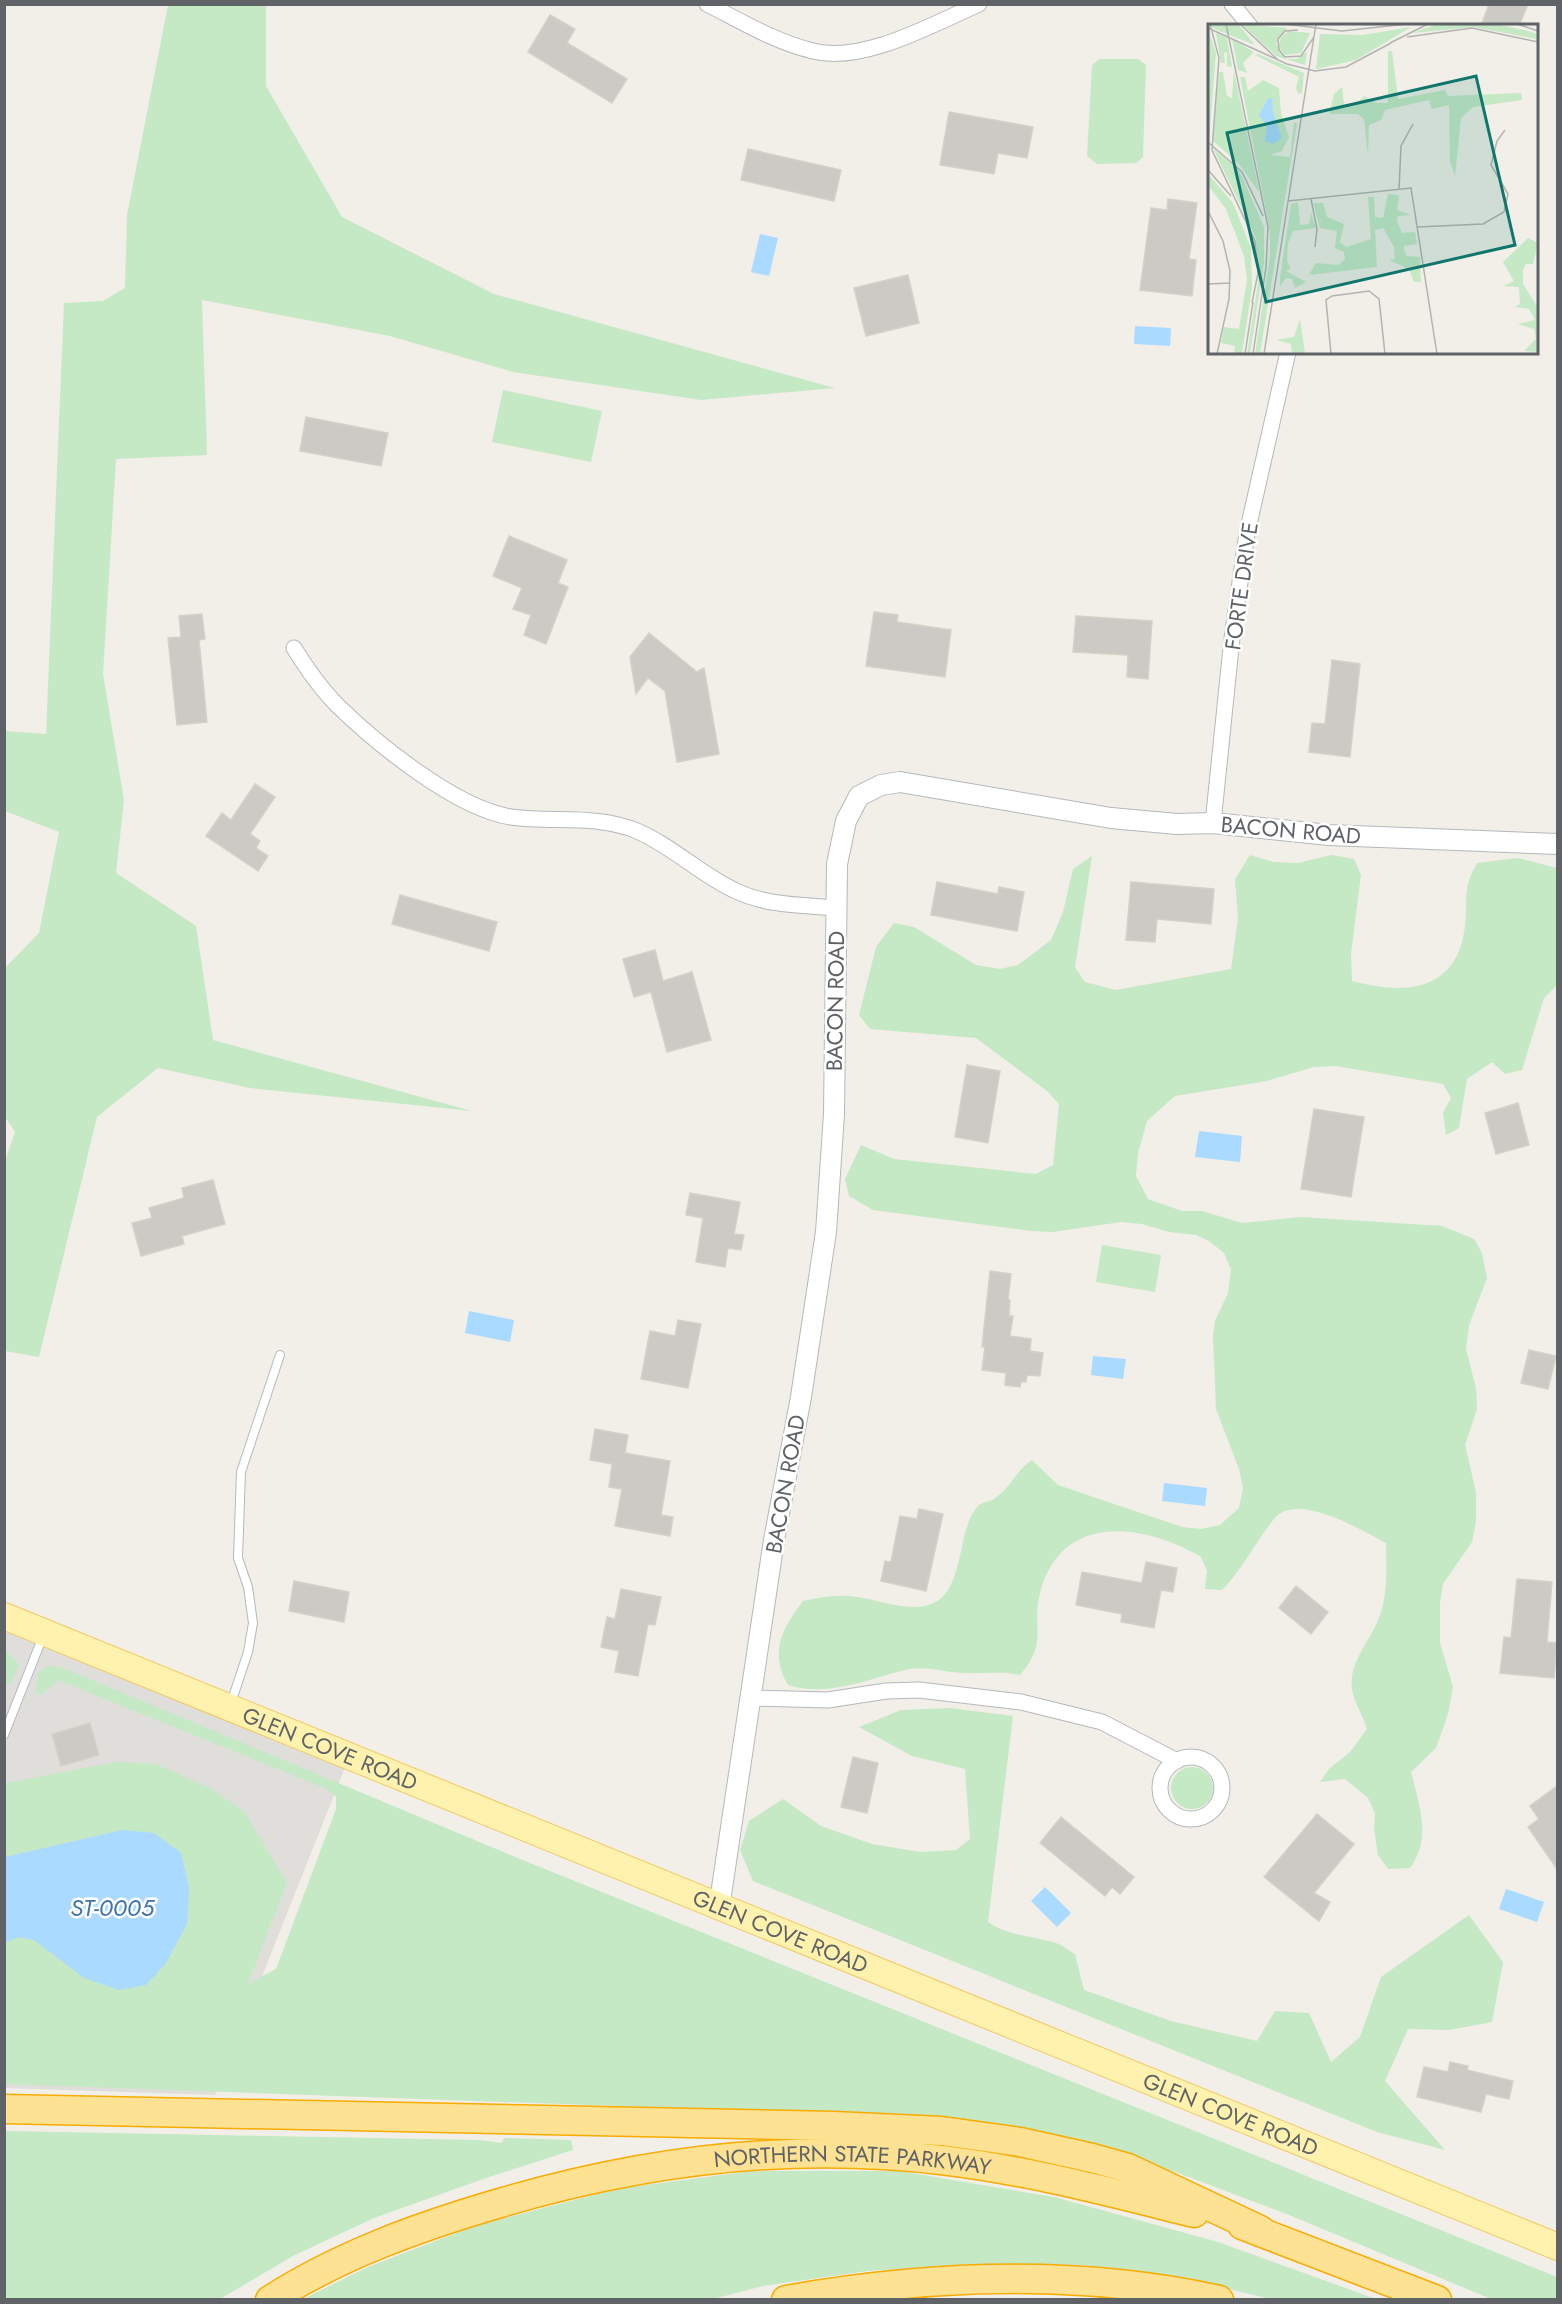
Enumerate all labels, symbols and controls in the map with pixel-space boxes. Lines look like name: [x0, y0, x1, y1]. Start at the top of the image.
inset map: [1208, 24, 1538, 354]
street label: FORTE DRIVE: [1216, 520, 1266, 652]
street label: BACON ROAD: [1220, 808, 1362, 852]
street label: BACON ROAD: [818, 930, 852, 1071]
street label: BACON ROAD: [757, 1412, 813, 1556]
street label: GLEN COVE ROAD: [238, 1699, 423, 1798]
street label: GLEN COVE ROAD: [688, 1881, 873, 1981]
water label: ST-0005: [70, 1890, 156, 1925]
street label: GLEN COVE ROAD: [1138, 2064, 1323, 2164]
street label: NORTHERN STATE PARKWAY: [712, 2137, 994, 2183]

